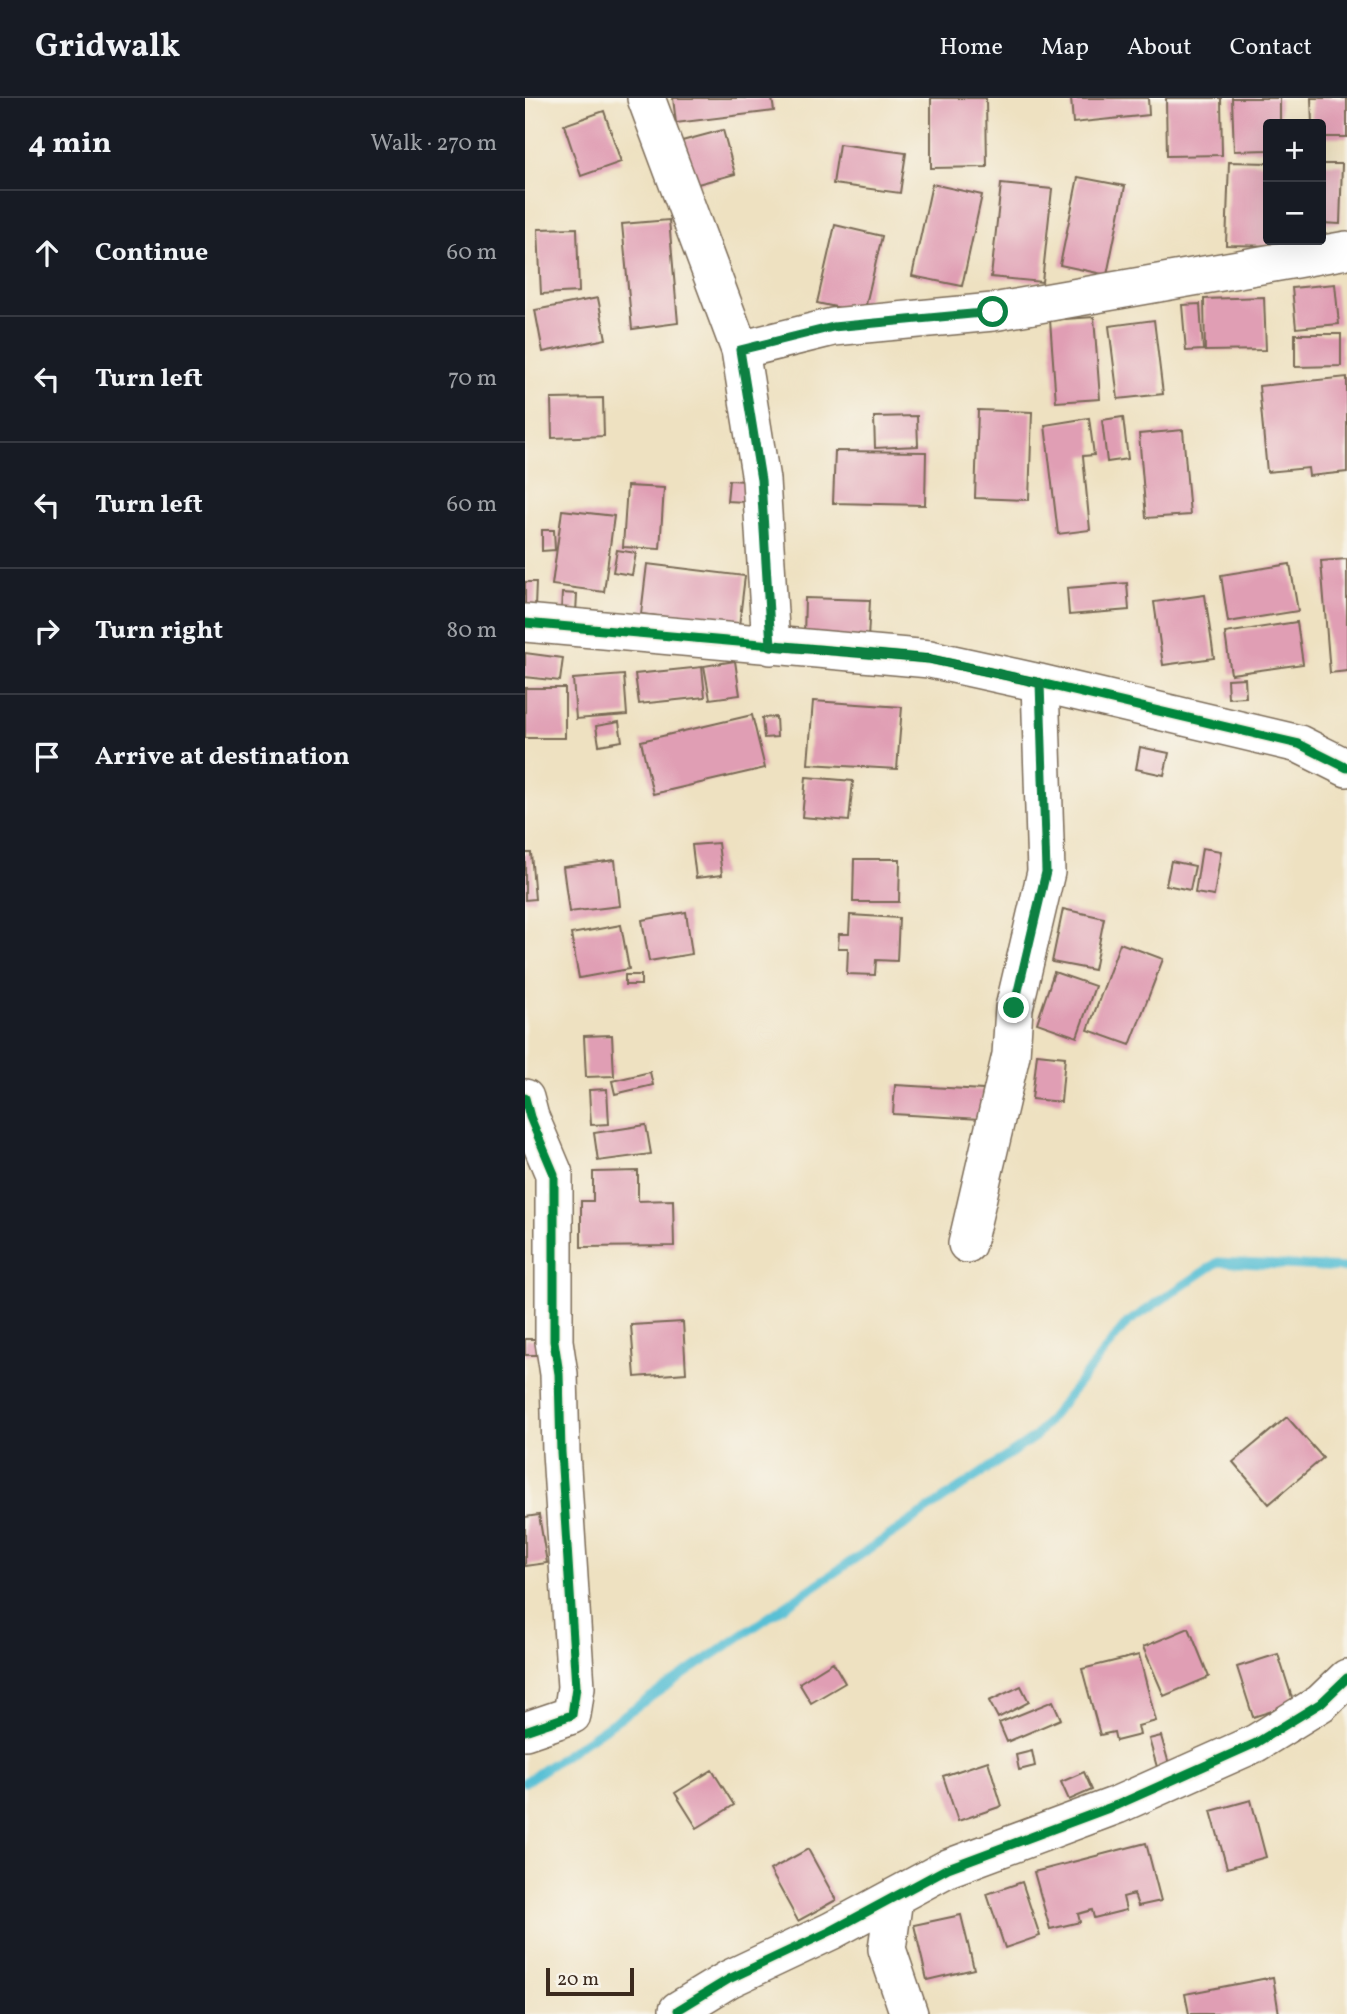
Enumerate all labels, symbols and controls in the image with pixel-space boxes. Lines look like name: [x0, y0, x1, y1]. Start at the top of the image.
text: Gridwalk: [35, 25, 180, 71]
text: Home: [939, 31, 1003, 65]
text: Map: [1041, 31, 1089, 65]
text: About: [1127, 31, 1192, 65]
text: Contact: [1230, 31, 1312, 65]
map controls: [1263, 119, 1326, 245]
button: +: [1263, 119, 1326, 182]
text: 4 min: [28, 123, 112, 165]
text: Walk · 270 m: [370, 128, 497, 160]
button: −: [1263, 182, 1326, 245]
icon: ahead: [28, 234, 66, 272]
text: Continue: [95, 235, 208, 271]
text: 60 m: [447, 237, 497, 269]
route start: [977, 296, 1008, 327]
icon: left: [28, 360, 66, 398]
text: Turn left: [95, 361, 203, 397]
text: 70 m: [448, 363, 497, 395]
icon: left: [28, 486, 66, 524]
text: Turn left: [95, 487, 203, 523]
text: 60 m: [447, 489, 497, 521]
icon: right: [28, 612, 66, 650]
text: Turn right: [95, 613, 223, 649]
text: 80 m: [447, 615, 497, 647]
icon: arrive: [28, 738, 66, 776]
text: Arrive at destination: [95, 739, 350, 775]
route end: [998, 992, 1029, 1023]
scale bar: [546, 1965, 633, 1997]
text: 20 m: [557, 1967, 599, 1993]

